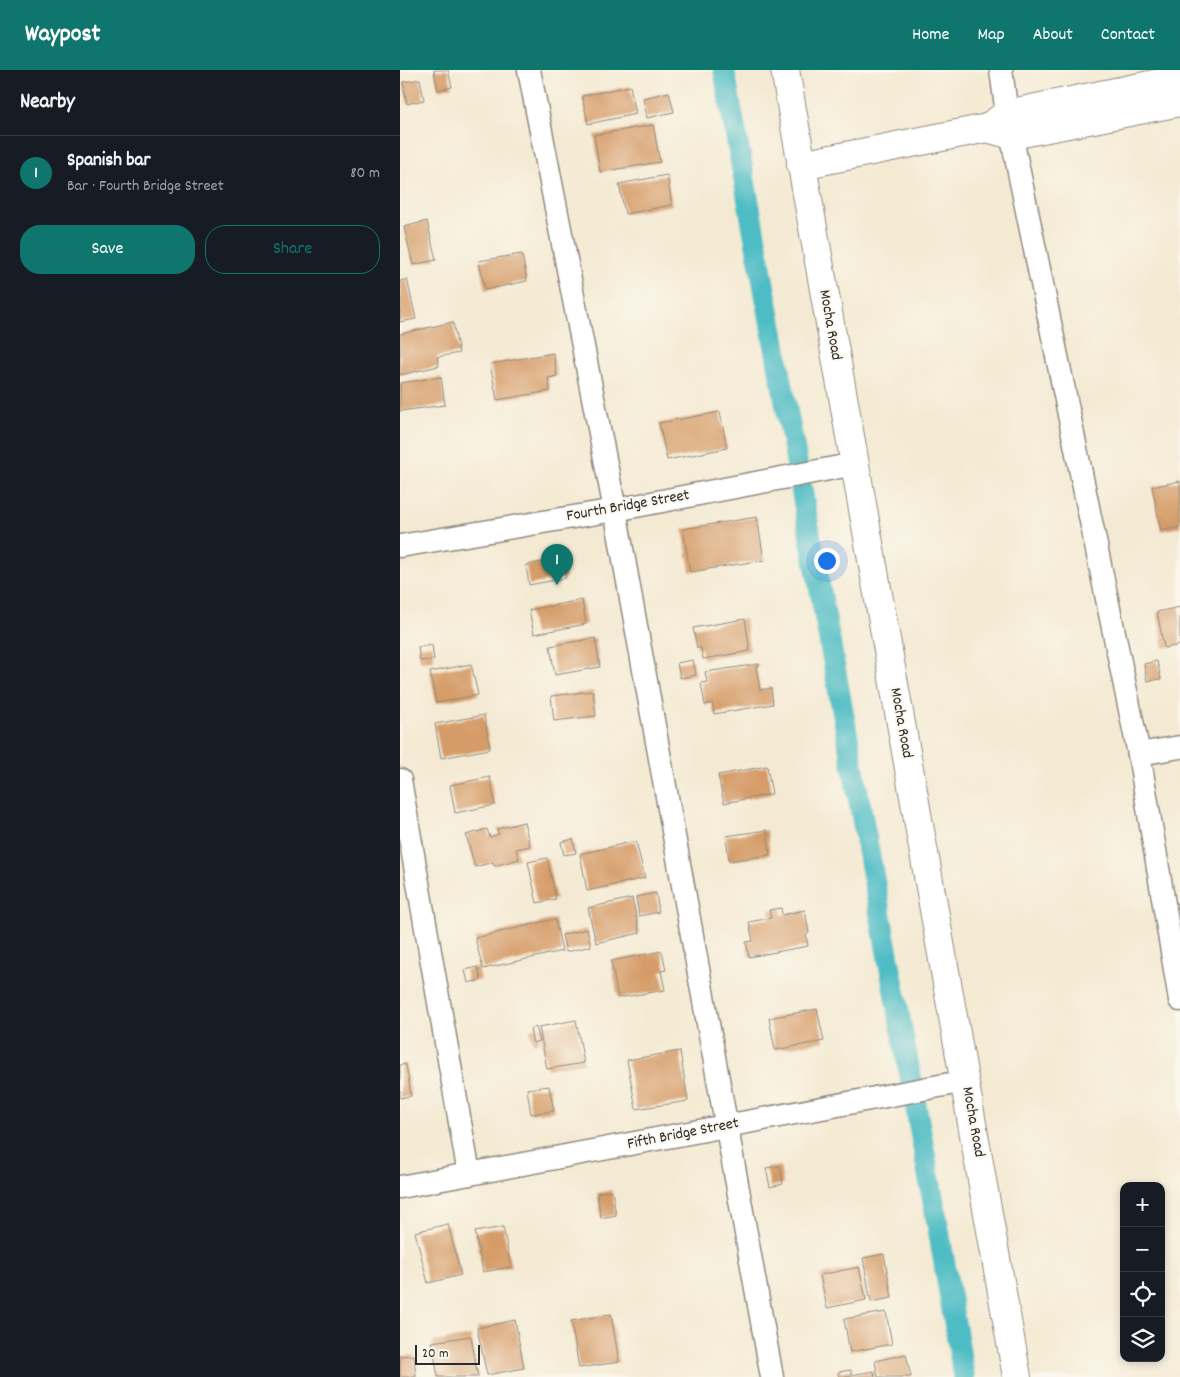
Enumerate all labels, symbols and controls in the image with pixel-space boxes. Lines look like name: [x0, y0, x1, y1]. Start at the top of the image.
text: Waypost: [25, 18, 100, 52]
text: Home: [912, 23, 949, 48]
text: Map: [977, 23, 1005, 48]
text: About: [1033, 23, 1073, 48]
text: Contact: [1101, 23, 1155, 48]
text: Nearby: [20, 88, 75, 118]
text: Spanish bar: [67, 148, 151, 175]
text: 1: [34, 162, 38, 185]
text: 80 m: [350, 162, 380, 185]
text: Bar · Fourth Bridge Street: [67, 175, 224, 198]
button: Save: [20, 225, 195, 274]
button: Share: [205, 225, 380, 274]
street label: Mocha Road: [812, 288, 848, 362]
street label: Fourth Bridge Street: [565, 484, 691, 528]
pin: 1: [541, 544, 573, 585]
your location: [814, 548, 840, 574]
street label: Mocha Road: [883, 686, 919, 760]
street label: Mocha Road: [955, 1085, 991, 1159]
street label: Fifth Bridge Street: [625, 1112, 741, 1156]
map controls: [1120, 1182, 1165, 1362]
button: +: [1120, 1182, 1165, 1227]
button: −: [1120, 1227, 1165, 1272]
button: locate: [1120, 1272, 1165, 1317]
button: layers: [1120, 1317, 1165, 1362]
scale bar: [415, 1342, 480, 1365]
text: 20 m: [422, 1344, 449, 1364]

